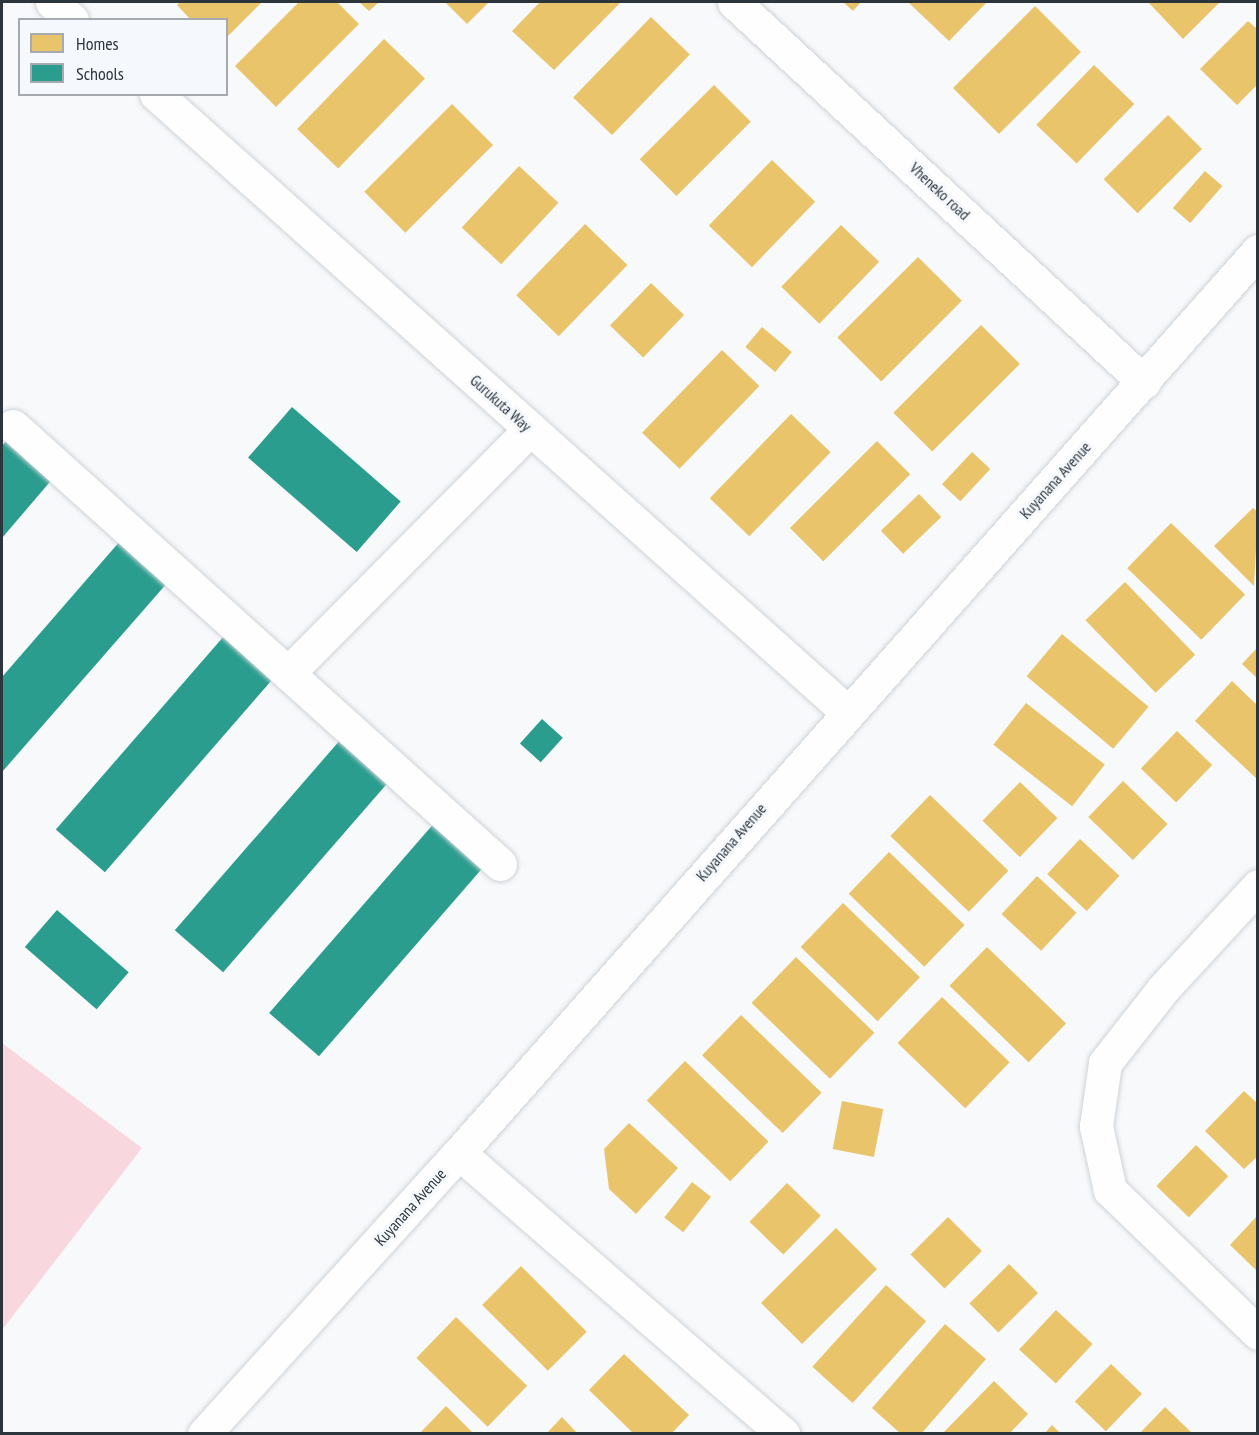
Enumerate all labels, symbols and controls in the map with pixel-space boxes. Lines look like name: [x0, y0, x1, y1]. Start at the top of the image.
legend: [18, 18, 228, 96]
text: Homes: [76, 32, 119, 55]
text: Schools: [76, 62, 124, 85]
street label: Vheneko road: [906, 158, 974, 224]
street label: Gurukuta Way: [466, 370, 536, 436]
street label: Kuyanana Avenue: [1015, 437, 1095, 523]
street label: Kuyanana Avenue: [692, 799, 770, 885]
street label: Kuyanana Avenue: [370, 1164, 450, 1250]

